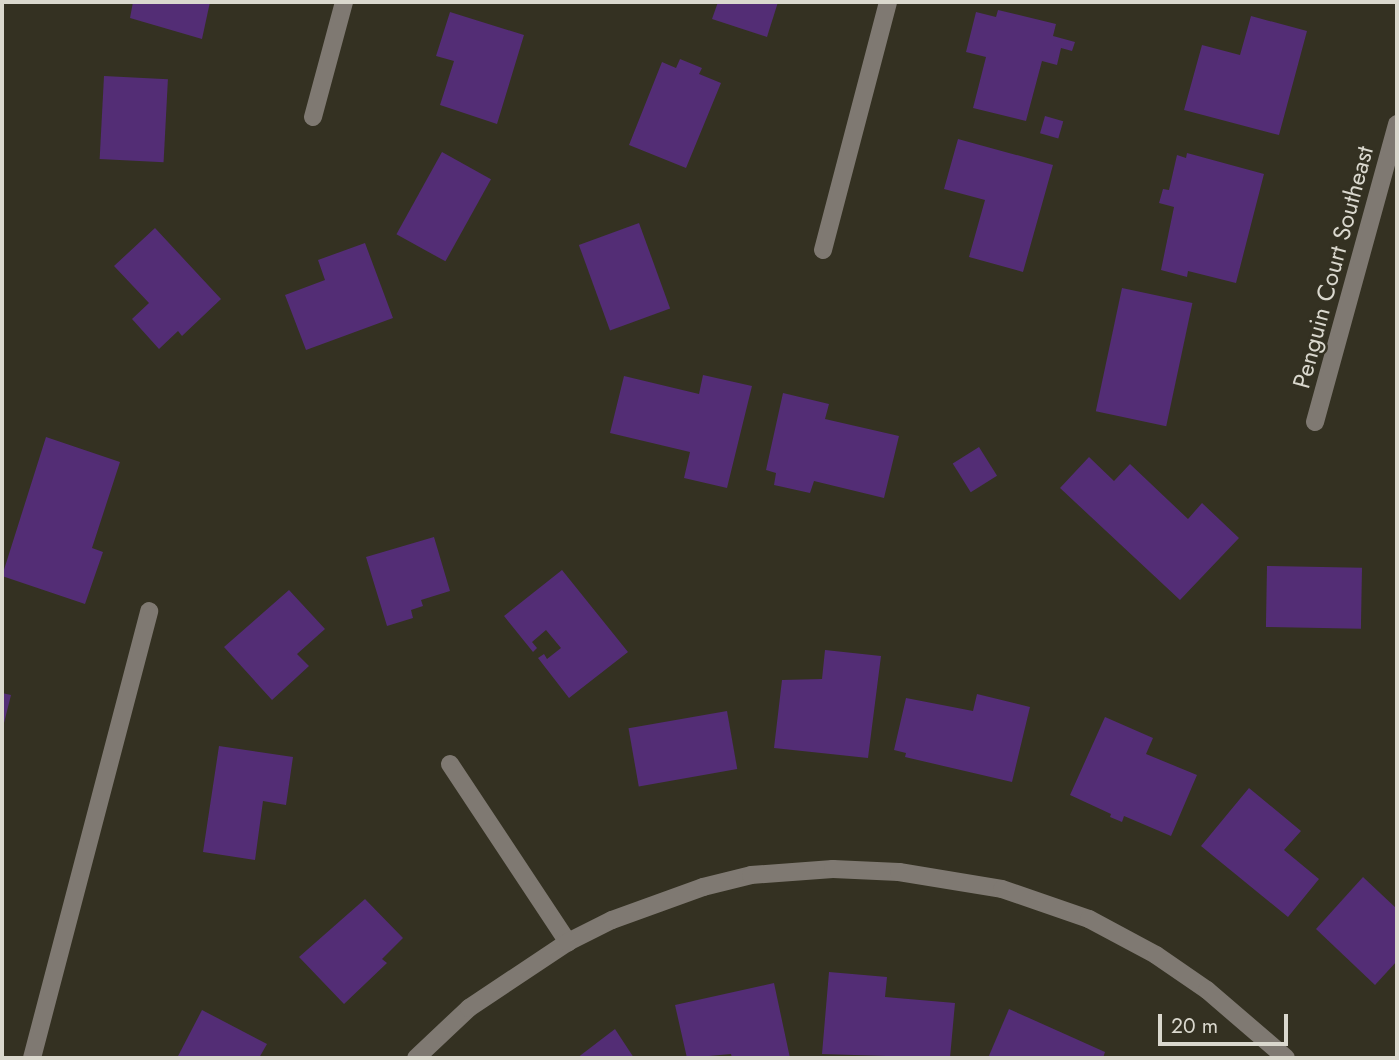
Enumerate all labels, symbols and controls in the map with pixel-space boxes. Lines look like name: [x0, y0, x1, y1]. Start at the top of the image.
street label: Penguin Court Southeast: [1287, 143, 1379, 391]
scale bar: [1161, 1000, 1290, 1044]
text: 20 m: [1171, 1011, 1218, 1041]

